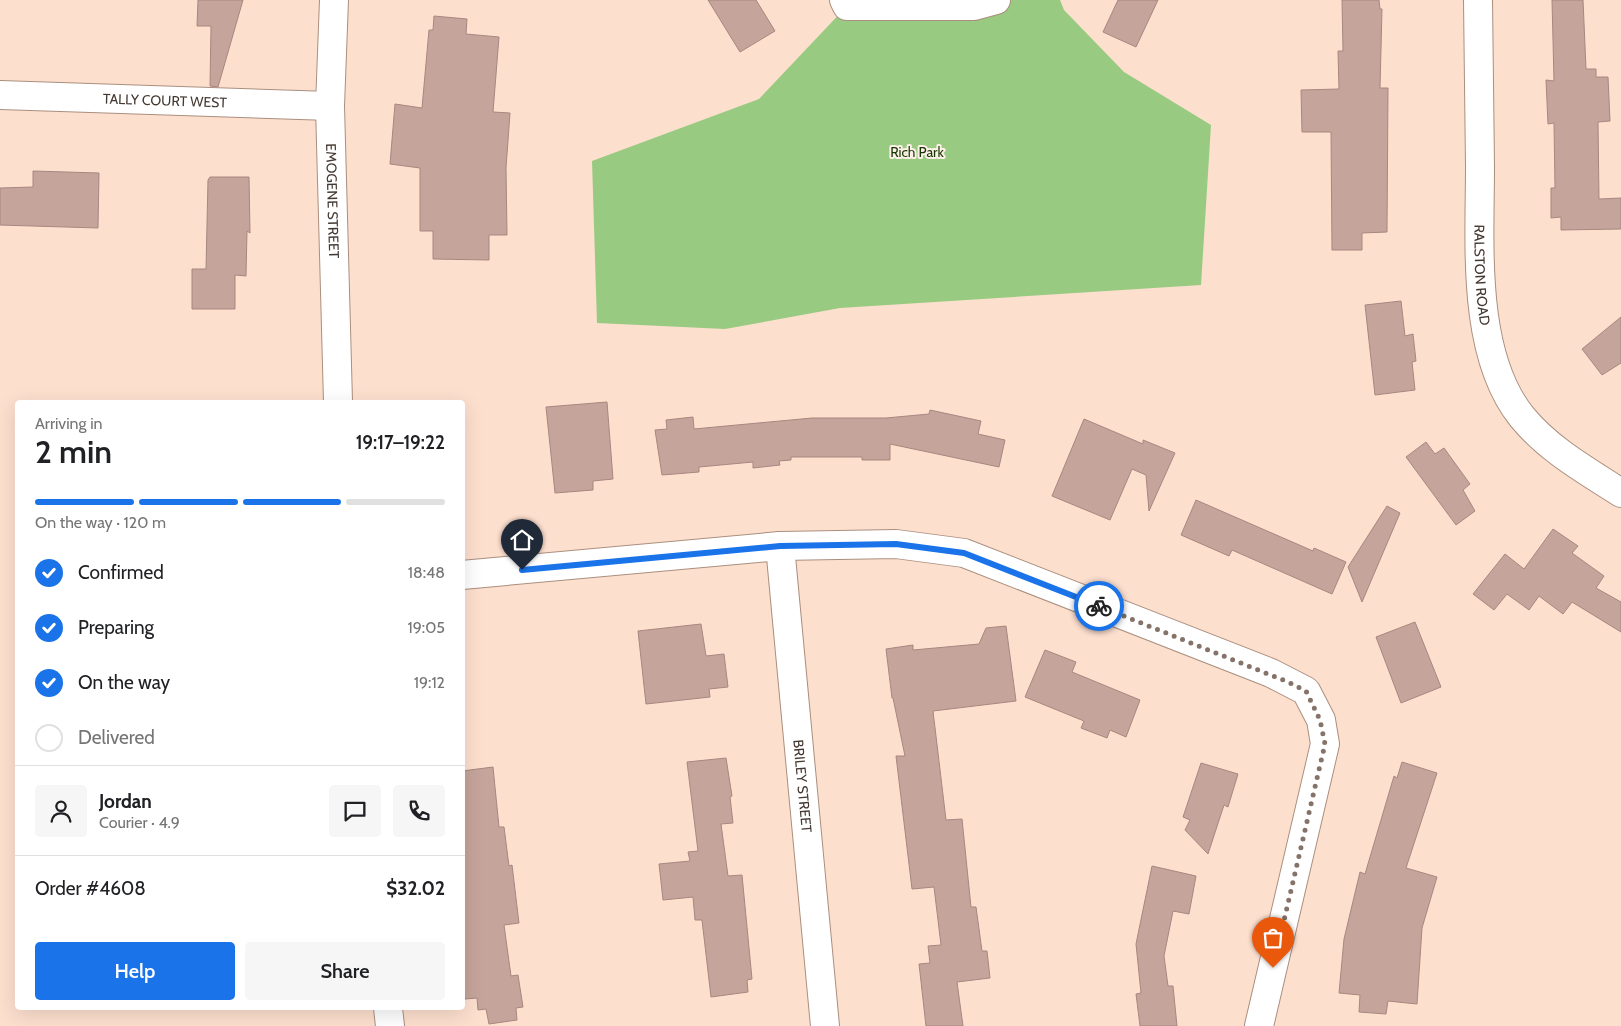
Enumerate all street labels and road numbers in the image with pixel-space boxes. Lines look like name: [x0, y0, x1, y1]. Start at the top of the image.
street label: TALLY COURT WEST: [103, 89, 228, 112]
street label: EMOGENE STREET: [322, 143, 343, 259]
street label: RALSTON ROAD: [1470, 224, 1494, 327]
street label: BRILEY STREET: [789, 739, 816, 834]

